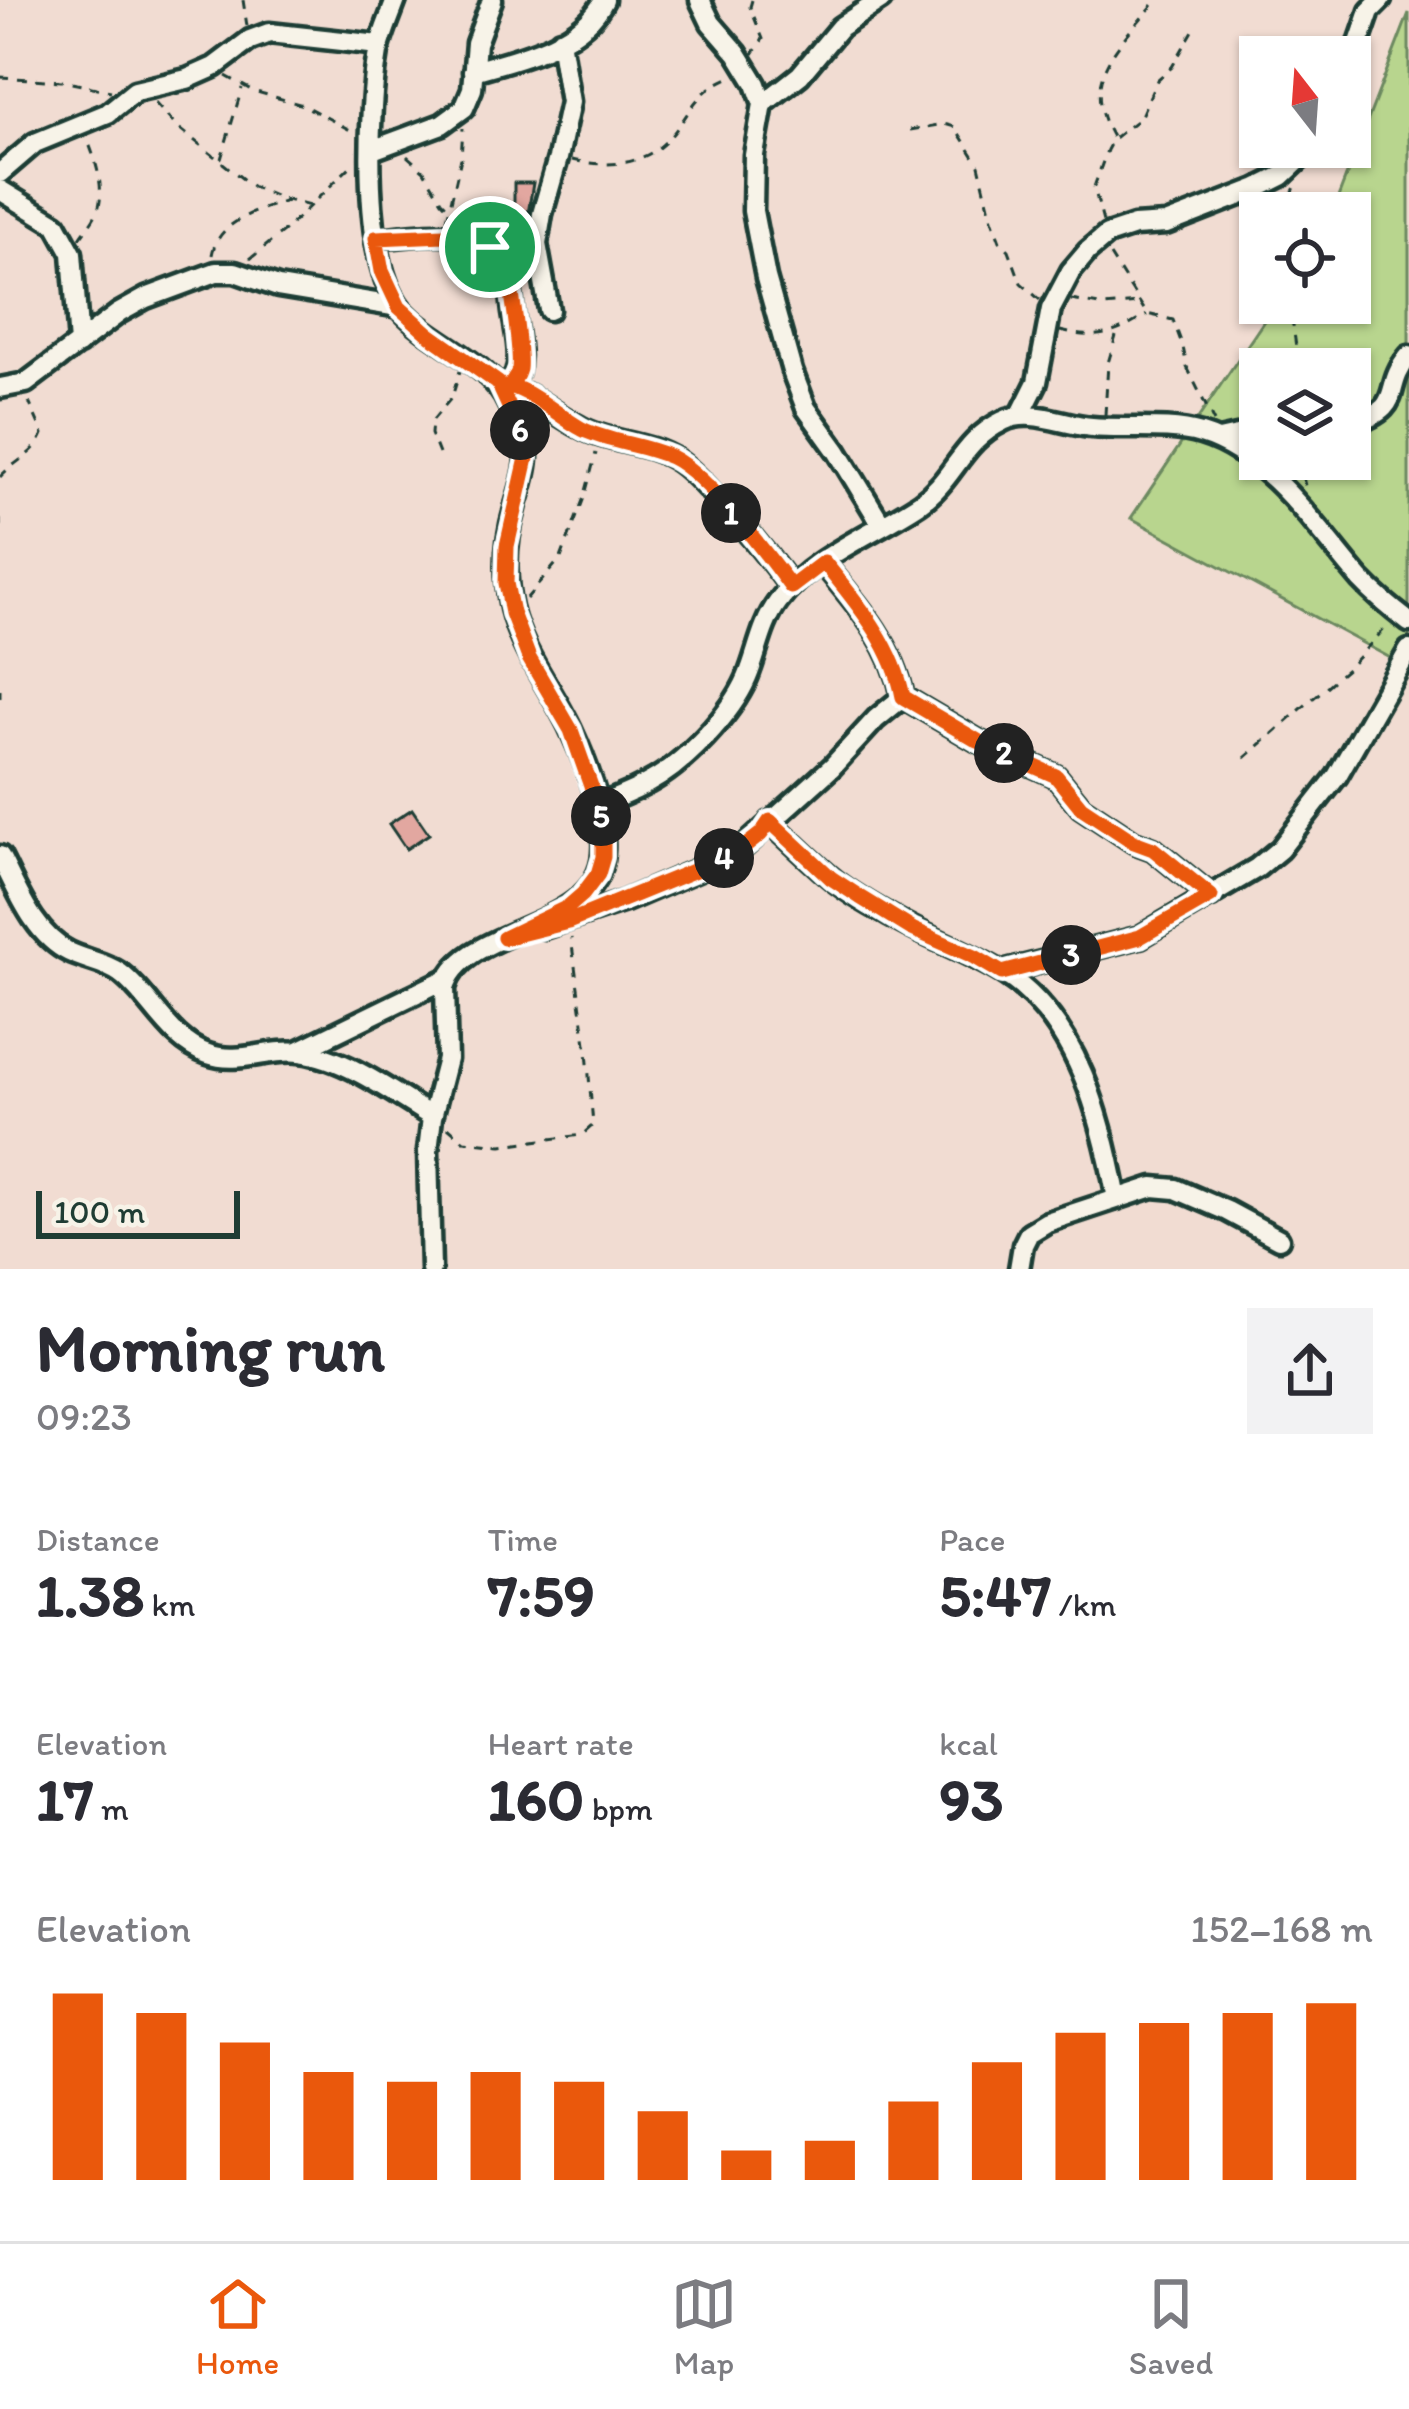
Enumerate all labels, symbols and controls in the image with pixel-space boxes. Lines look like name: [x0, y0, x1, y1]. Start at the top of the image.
north arrow: [1239, 36, 1371, 168]
map controls: [1239, 36, 1371, 480]
button: locate: [1239, 192, 1371, 324]
pin: [439, 196, 541, 298]
icon: arrive: [457, 214, 523, 280]
button: layers: [1239, 348, 1371, 480]
pin: 6: [490, 400, 550, 460]
text: 6: [511, 410, 529, 449]
pin: 1: [701, 483, 761, 543]
text: 1: [723, 493, 739, 532]
pin: 2: [974, 723, 1034, 783]
text: 2: [995, 733, 1013, 772]
pin: 5: [571, 786, 631, 846]
text: 5: [592, 796, 610, 835]
pin: 4: [694, 828, 754, 888]
text: 4: [714, 838, 734, 877]
pin: 3: [1041, 925, 1101, 985]
text: 3: [1062, 935, 1080, 974]
scale bar: [36, 1185, 240, 1238]
text: 100 m: [54, 1192, 145, 1231]
text: Morning run: [36, 1308, 385, 1388]
button: share: [1247, 1308, 1373, 1434]
text: 09:23: [36, 1393, 132, 1440]
text: Distance: [36, 1520, 160, 1559]
text: Time: [488, 1520, 558, 1559]
text: Pace: [939, 1520, 1005, 1559]
text: 1.38: [36, 1559, 144, 1631]
text: 7:59: [488, 1559, 595, 1631]
text: 5:47: [939, 1559, 1051, 1631]
text: km: [144, 1585, 195, 1624]
text: /km: [1051, 1585, 1116, 1624]
text: Elevation: [36, 1724, 167, 1763]
text: Heart rate: [488, 1724, 634, 1763]
text: kcal: [939, 1724, 998, 1763]
text: 17: [36, 1763, 94, 1835]
text: 160: [488, 1763, 584, 1835]
text: 93: [939, 1763, 1003, 1835]
text: m: [94, 1789, 129, 1828]
text: bpm: [584, 1789, 653, 1828]
text: Elevation: [36, 1905, 191, 1952]
text: 152–168 m: [1190, 1905, 1373, 1952]
tab: Home: [196, 2271, 279, 2382]
tab: Map: [671, 2271, 737, 2382]
tab: Saved: [1129, 2271, 1213, 2382]

